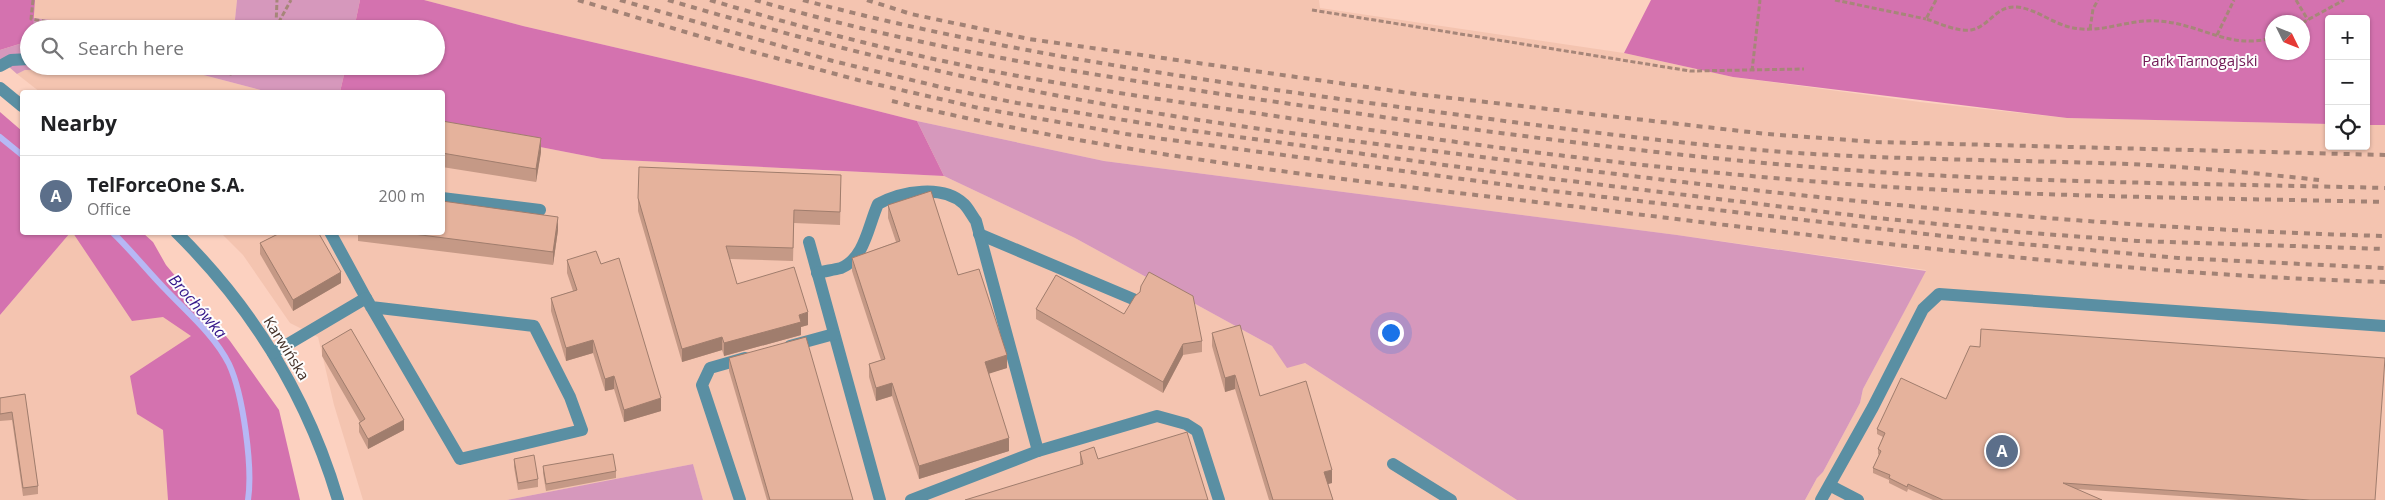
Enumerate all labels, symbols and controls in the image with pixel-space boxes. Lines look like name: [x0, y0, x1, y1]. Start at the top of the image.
north arrow: [2265, 15, 2310, 60]
map controls: [2325, 15, 2370, 150]
button: +: [2325, 15, 2370, 60]
search box: [20, 20, 445, 75]
icon: search: [38, 34, 66, 62]
text: Search here: [78, 35, 184, 61]
park label: Park Tarnogajski: [2142, 50, 2258, 70]
button: −: [2325, 60, 2370, 105]
button: locate: [2325, 105, 2370, 150]
text: Nearby: [40, 109, 117, 137]
text: TelForceOne S.A.: [87, 172, 245, 198]
text: A: [50, 185, 62, 207]
text: 200 m: [379, 185, 425, 207]
text: Office: [87, 198, 131, 220]
water label: Brochówka: [164, 269, 232, 343]
street label: Karwińska: [260, 312, 314, 384]
your location: [1378, 320, 1404, 346]
pin: A: [1986, 432, 2018, 470]

